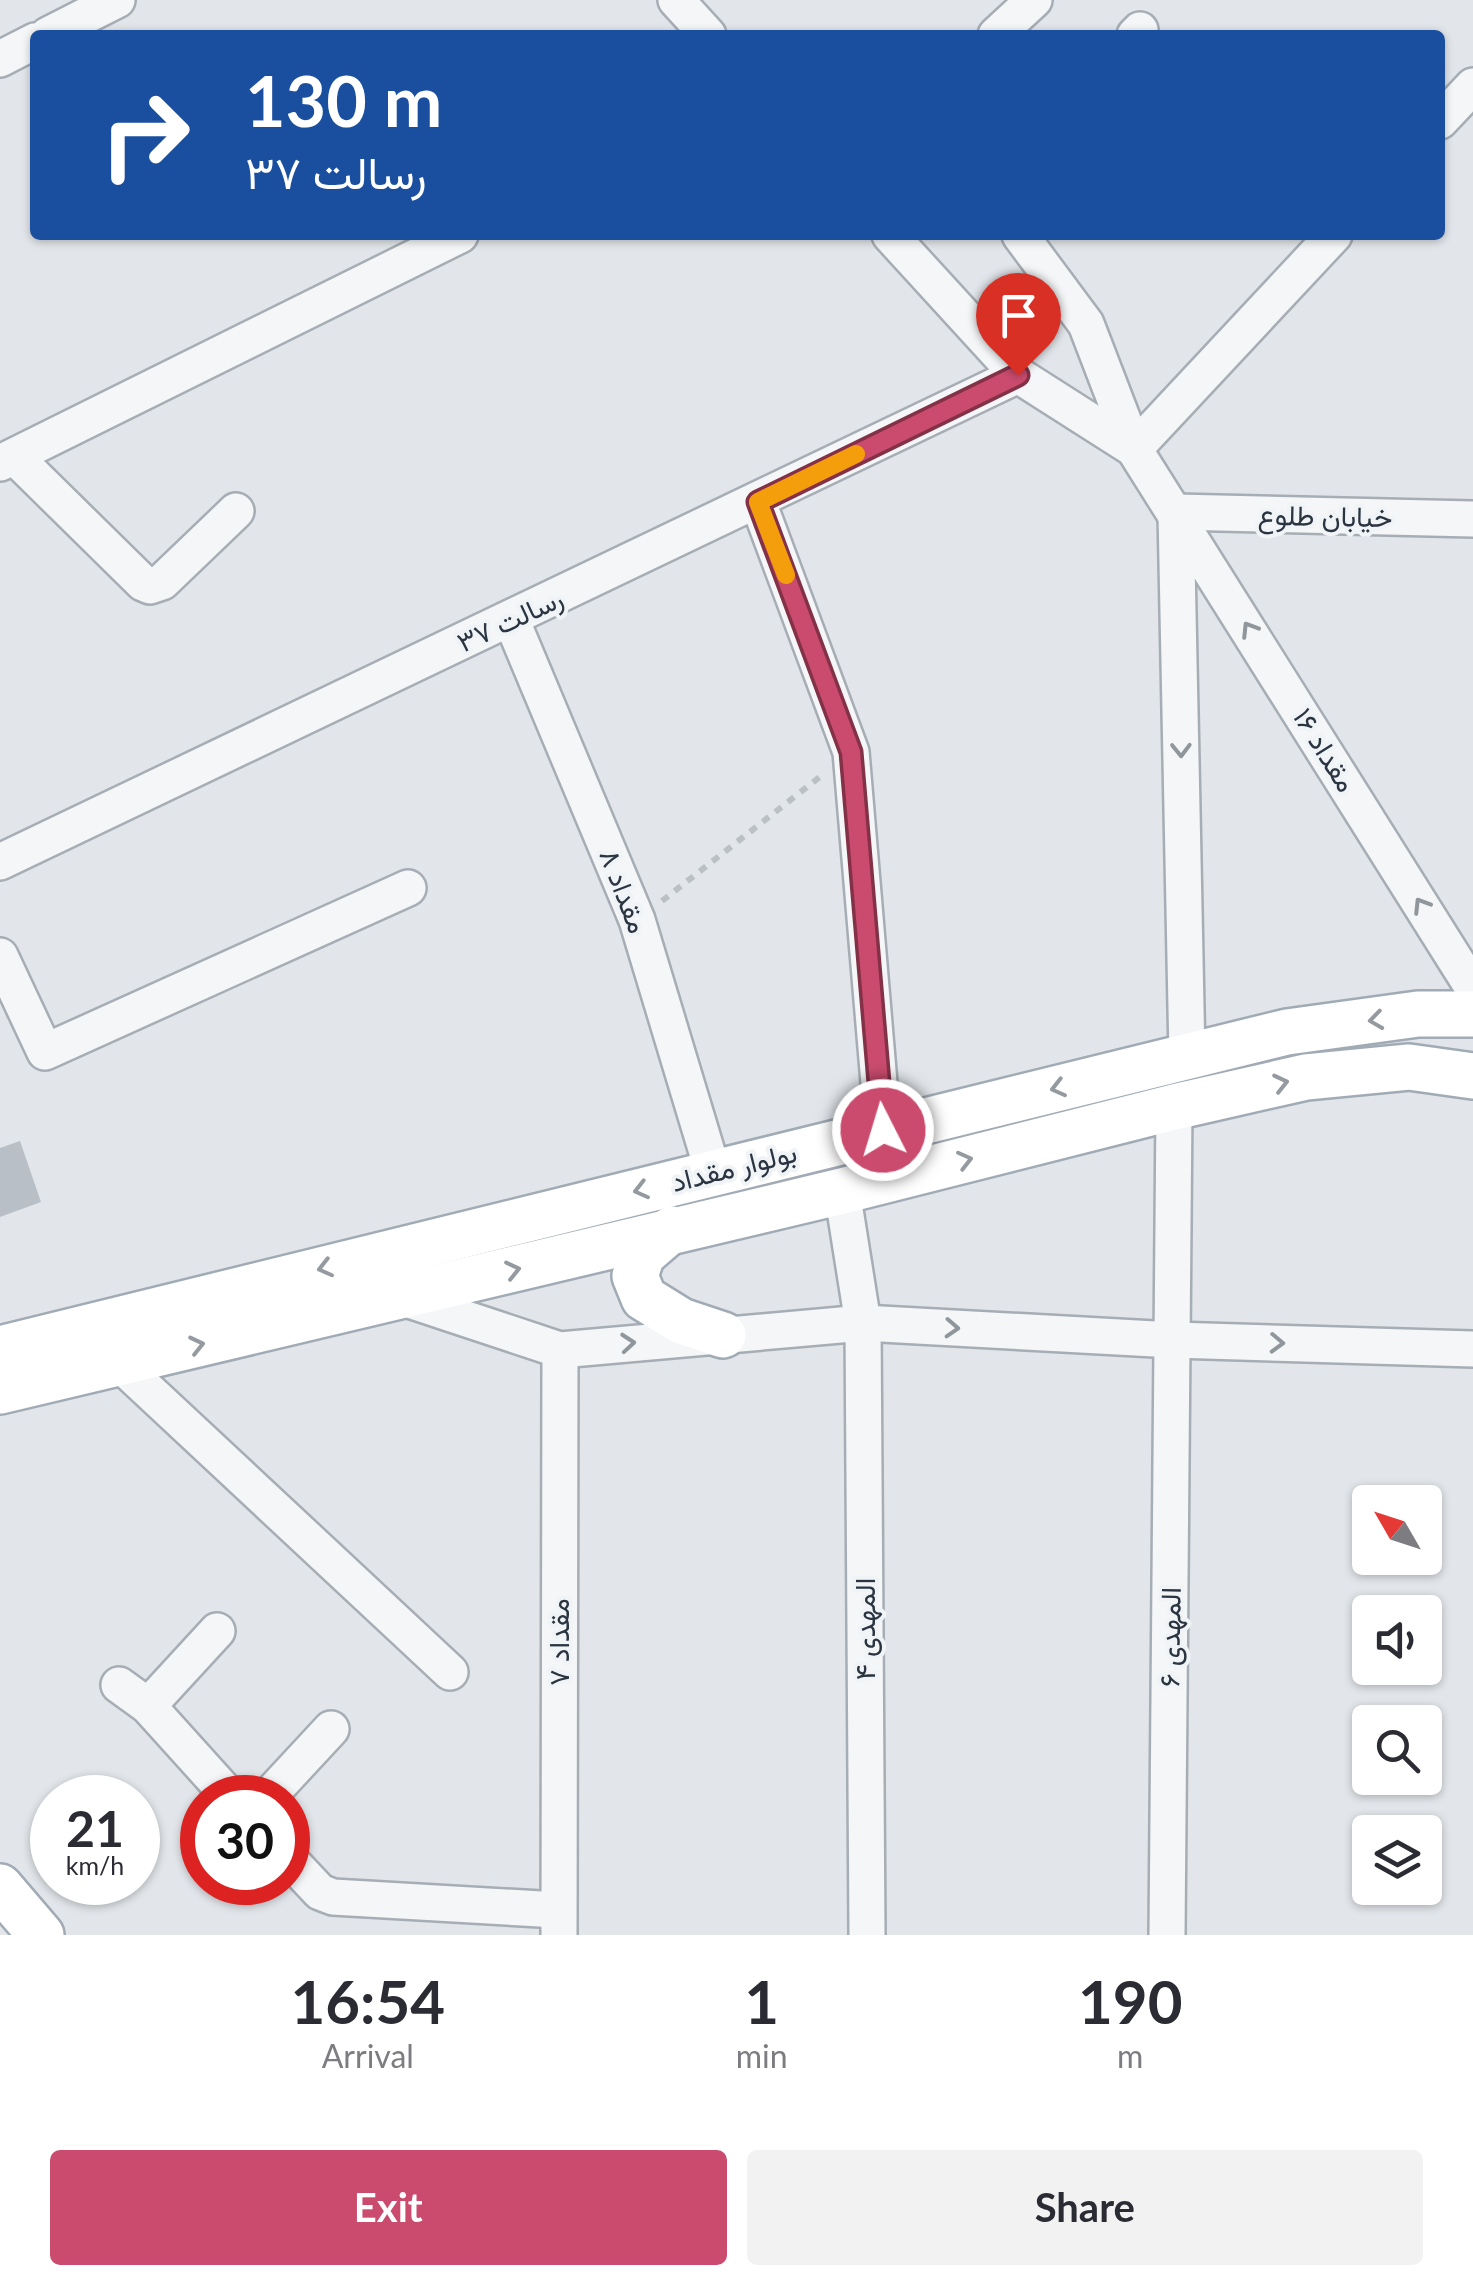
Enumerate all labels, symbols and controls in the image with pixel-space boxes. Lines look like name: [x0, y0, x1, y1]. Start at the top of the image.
text: 130 m: [245, 58, 442, 142]
icon: right: [80, 70, 210, 200]
text: رسالت ۳۷: [245, 145, 427, 199]
pin: [976, 273, 1061, 376]
icon: arrive: [991, 288, 1046, 343]
street label: خیابان طلوع: [1257, 497, 1393, 536]
street label: رسالت ۳۷: [451, 580, 569, 660]
one-way arrow: [1243, 622, 1262, 640]
street label: مقداد ۱۶: [1287, 701, 1365, 798]
one-way arrow: [1170, 742, 1192, 758]
street label: مقداد ۸: [593, 844, 656, 937]
one-way arrow: [1415, 898, 1434, 916]
one-way arrow: [1368, 1009, 1384, 1030]
one-way arrow: [1272, 1073, 1289, 1094]
one-way arrow: [1050, 1076, 1067, 1097]
position arrow: [831, 1078, 935, 1182]
street label: بولوار مقداد: [667, 1134, 801, 1200]
one-way arrow: [956, 1151, 973, 1172]
one-way arrow: [633, 1178, 650, 1199]
one-way arrow: [317, 1256, 334, 1277]
one-way arrow: [504, 1260, 521, 1281]
one-way arrow: [945, 1317, 961, 1338]
one-way arrow: [1269, 1332, 1285, 1353]
one-way arrow: [621, 1333, 637, 1355]
one-way arrow: [188, 1336, 205, 1357]
north arrow: [1352, 1485, 1442, 1575]
map controls: [1352, 1485, 1442, 1905]
street label: المهدی ۴: [847, 1578, 883, 1680]
street label: المهدی ۶: [1151, 1587, 1189, 1687]
button: sound: [1352, 1595, 1442, 1685]
street label: مقداد ۷: [541, 1598, 575, 1686]
button: search: [1352, 1705, 1442, 1795]
speed limit sign: 30: [180, 1775, 310, 1905]
text: 21: [66, 1798, 124, 1858]
button: layers: [1352, 1815, 1442, 1905]
text: km/h: [66, 1850, 124, 1880]
text: 16:54: [291, 1965, 445, 2037]
text: 1: [744, 1965, 779, 2037]
text: 190: [1078, 1965, 1182, 2037]
text: Arrival: [322, 2036, 414, 2075]
text: min: [736, 2036, 788, 2075]
text: m: [1117, 2036, 1143, 2075]
button: Exit: [50, 2150, 727, 2265]
button: Share: [747, 2150, 1423, 2265]

